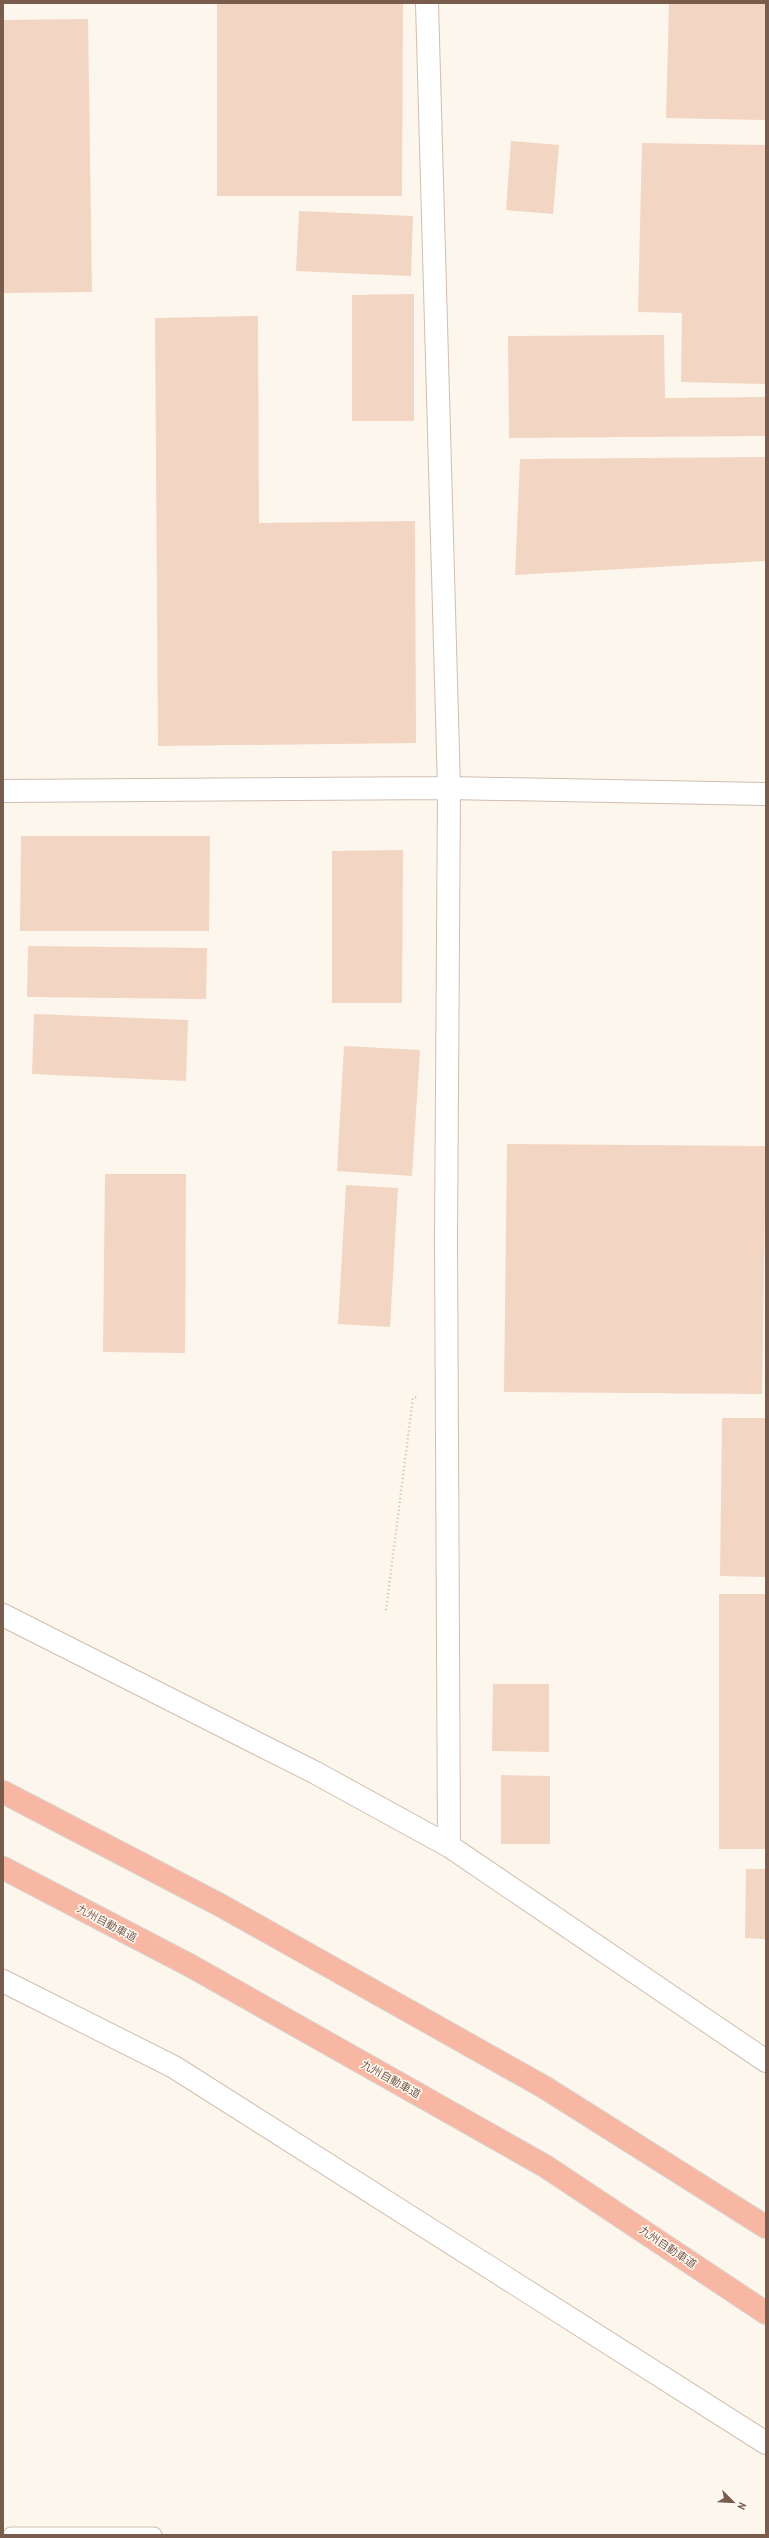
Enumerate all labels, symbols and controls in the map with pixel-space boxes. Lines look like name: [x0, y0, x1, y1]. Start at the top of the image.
street label: 九州自動車道: [75, 1901, 139, 1945]
street label: 九州自動車道: [359, 2057, 423, 2101]
street label: 九州自動車道: [637, 2223, 699, 2271]
north arrow: [713, 2482, 753, 2522]
text: N: [734, 2500, 750, 2512]

